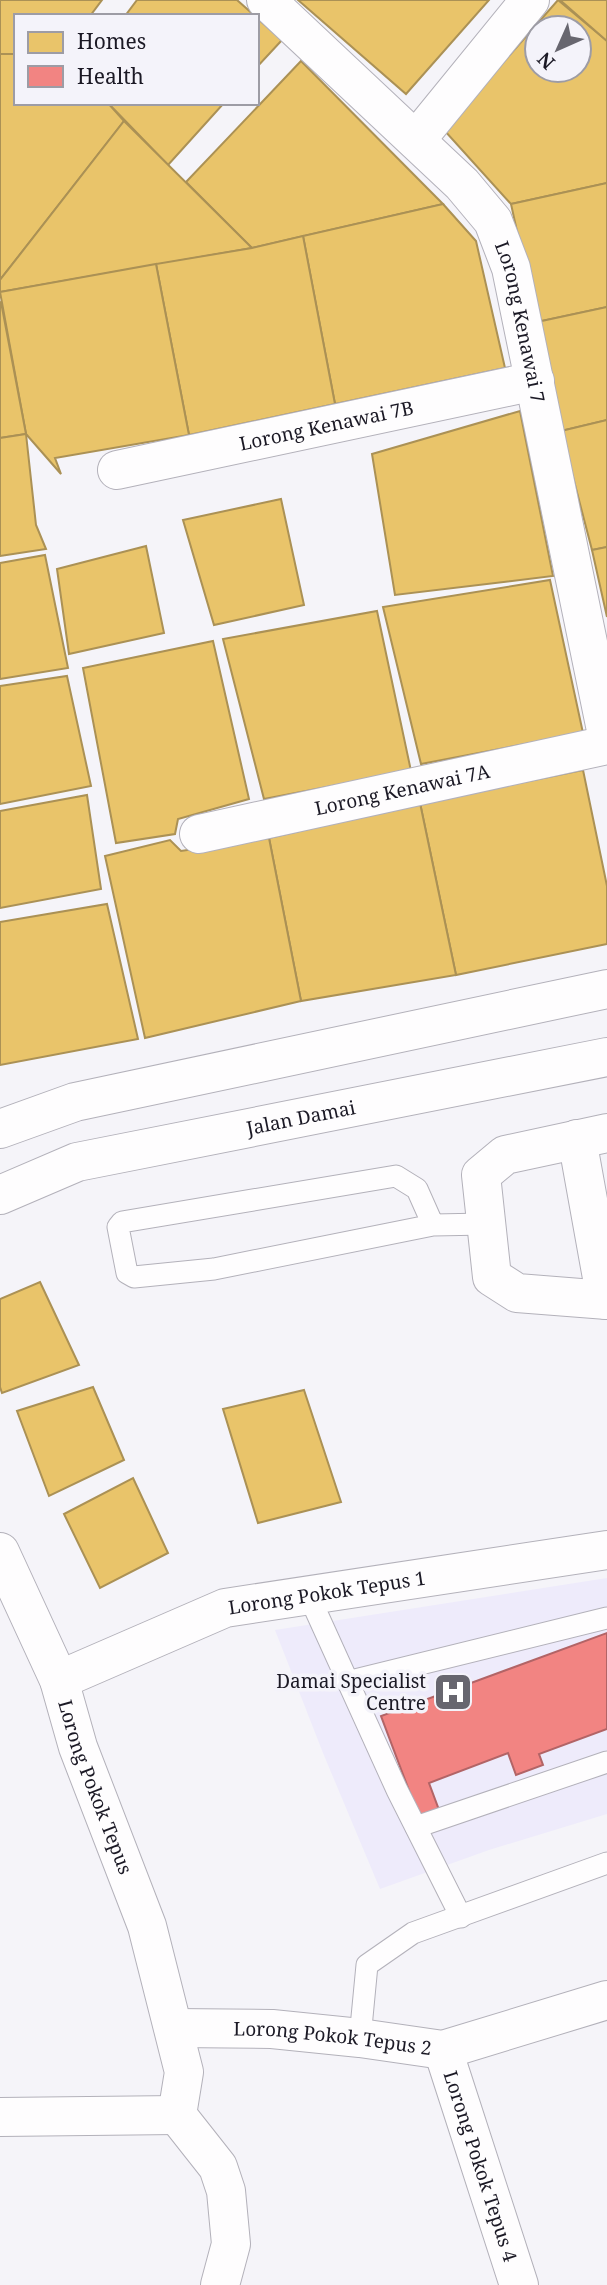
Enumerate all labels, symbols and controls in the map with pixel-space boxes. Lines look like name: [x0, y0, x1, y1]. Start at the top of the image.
legend: [14, 14, 259, 105]
north arrow: [523, 14, 593, 84]
text: Homes: [77, 27, 146, 55]
text: N: [531, 47, 560, 76]
text: Health: [77, 62, 144, 90]
street label: Lorong Kenawai 7: [489, 237, 551, 405]
street label: Lorong Kenawai 7B: [237, 394, 416, 457]
street label: Lorong Kenawai 7A: [312, 758, 493, 821]
street label: Jalan Damai: [243, 1094, 358, 1141]
street label: Lorong Pokok Tepus 1: [226, 1565, 427, 1620]
place label: Damai Specialist Centre: [276, 1668, 426, 1716]
hospital icon: Damai Specialist Centre: [432, 1671, 474, 1713]
street label: Lorong Pokok Tepus: [52, 1697, 139, 1878]
street label: Lorong Pokok Tepus 2: [233, 2016, 433, 2061]
street label: Lorong Pokok Tepus 4: [438, 2067, 524, 2265]

